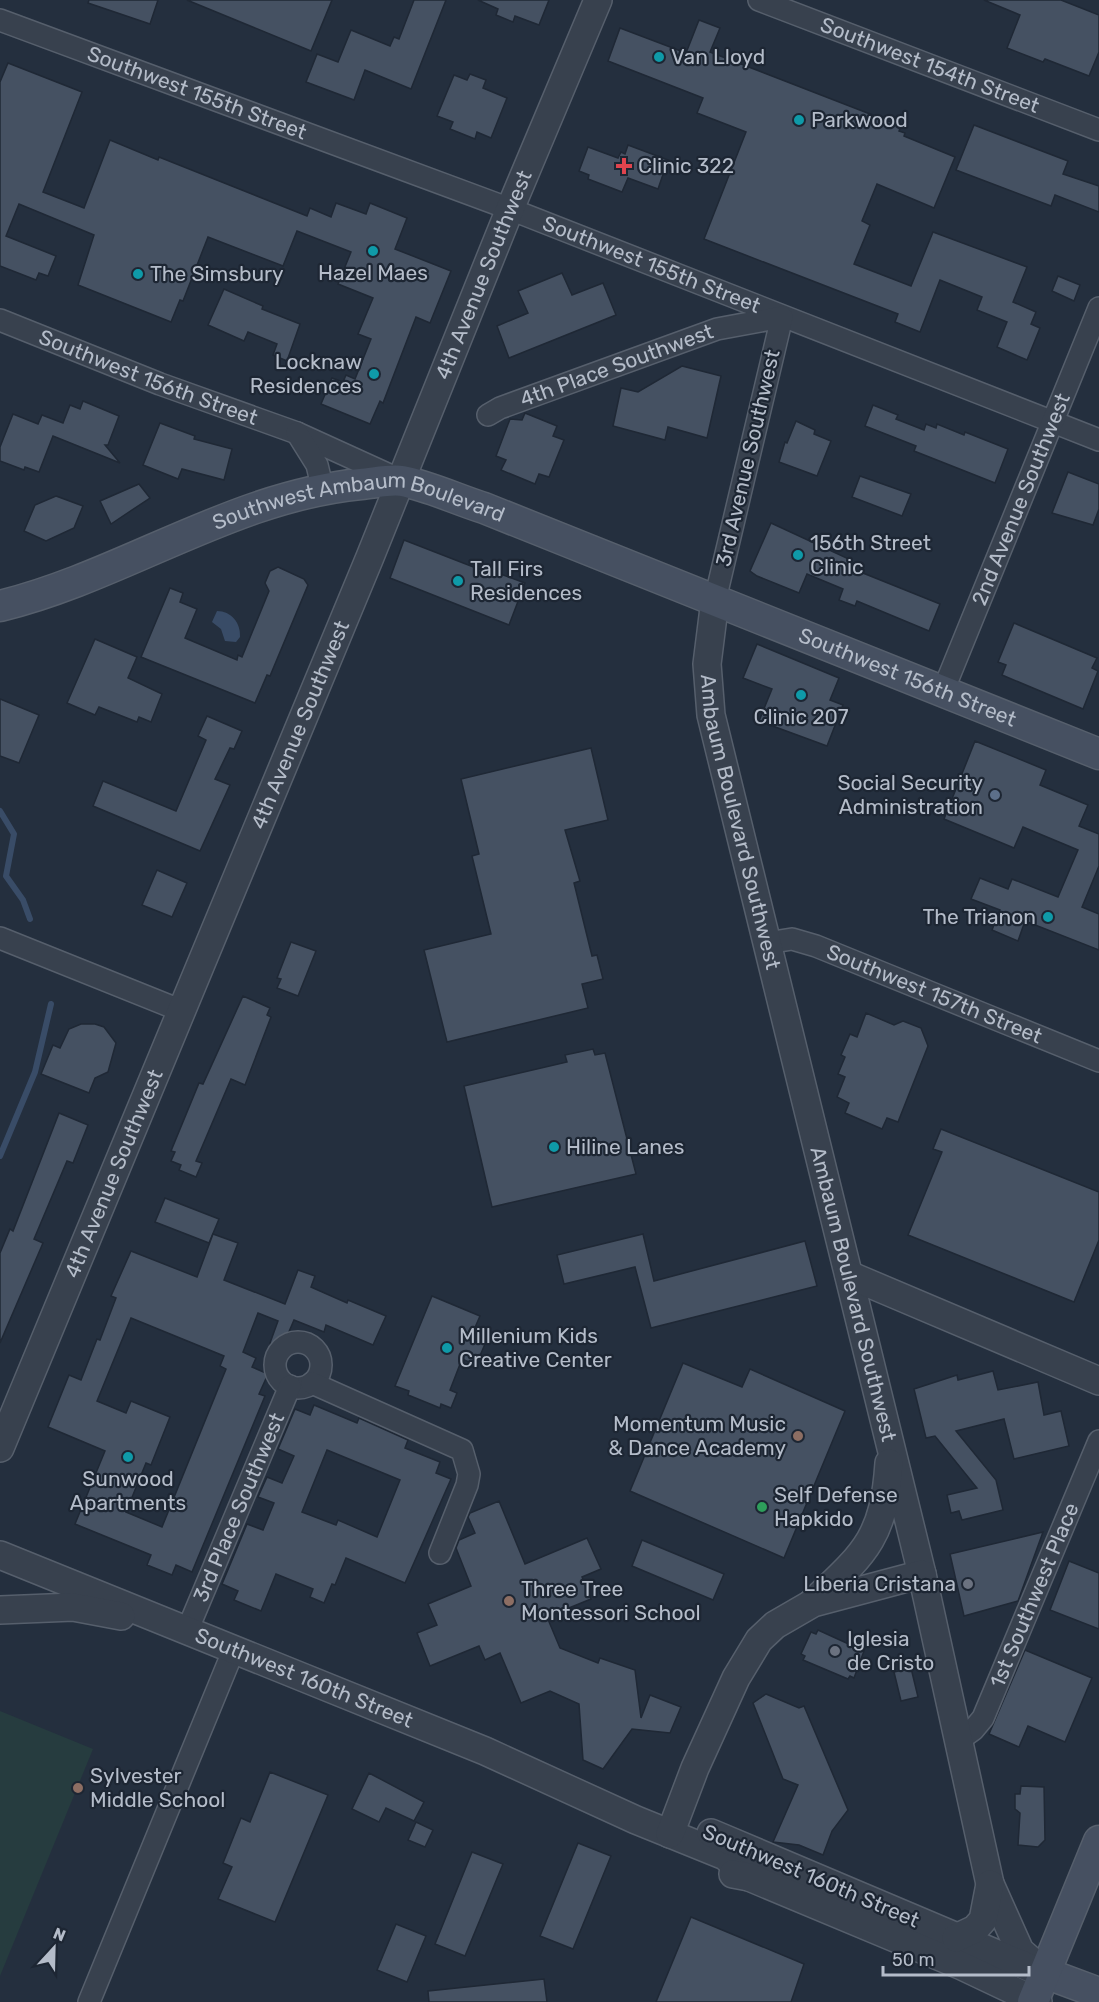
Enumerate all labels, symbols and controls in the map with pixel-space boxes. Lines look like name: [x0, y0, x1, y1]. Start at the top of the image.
street label: Southwest 154th Street: [817, 12, 1043, 118]
street label: Southwest 155th Street: [84, 40, 310, 145]
place label: Van Lloyd: [671, 44, 765, 69]
marker: Van Lloyd: [652, 50, 666, 64]
place label: Parkwood: [811, 107, 908, 132]
marker: Parkwood: [792, 113, 806, 127]
place label: Clinic 322: [638, 153, 734, 178]
marker: Clinic 322: [615, 157, 633, 175]
street label: 4th Avenue Southwest: [430, 166, 537, 383]
street label: Southwest 155th Street: [539, 210, 764, 318]
marker: Hazel Maes: [366, 244, 380, 258]
place label: Hazel Maes: [318, 260, 428, 285]
place label: The Simsbury: [150, 261, 284, 286]
marker: The Simsbury: [131, 267, 145, 281]
street label: 4th Place Southwest: [516, 318, 716, 412]
street label: Southwest 156th Street: [35, 324, 261, 430]
street label: 3rd Avenue Southwest: [710, 347, 785, 569]
place label: Locknaw Residences: [250, 349, 362, 398]
marker: Locknaw Residences: [367, 367, 381, 381]
street label: 2nd Avenue Southwest: [966, 389, 1075, 609]
text: Southwest Ambaum Boulevard: [209, 467, 508, 535]
street label: Southwest Ambaum Boulevard: [206, 506, 510, 542]
place label: 156th Street Clinic: [810, 530, 931, 579]
marker: 156th Street Clinic: [791, 548, 805, 562]
place label: Tall Firs Residences: [470, 556, 582, 605]
marker: Tall Firs Residences: [451, 574, 465, 588]
street label: 4th Avenue Southwest: [245, 617, 354, 833]
street label: Southwest 156th Street: [795, 622, 1020, 732]
street label: Ambaum Boulevard Southwest: [696, 673, 786, 972]
marker: Clinic 207: [794, 688, 808, 702]
place label: Clinic 207: [753, 704, 849, 729]
place label: Social Security Administration: [837, 770, 983, 819]
marker: Social Security Administration: [988, 788, 1002, 802]
place label: The Trianon: [922, 904, 1036, 929]
marker: The Trianon: [1041, 910, 1055, 924]
street label: Southwest 157th Street: [823, 939, 1046, 1049]
street label: 4th Avenue Southwest: [59, 1066, 168, 1281]
place label: Hiline Lanes: [566, 1134, 685, 1159]
marker: Hiline Lanes: [547, 1140, 561, 1154]
street label: Ambaum Boulevard Southwest: [805, 1144, 902, 1444]
place label: Millenium Kids Creative Center: [459, 1323, 612, 1372]
marker: Millenium Kids Creative Center: [440, 1341, 454, 1355]
street label: 3rd Place Southwest: [188, 1409, 289, 1606]
place label: Momentum Music & Dance Academy: [608, 1411, 786, 1460]
marker: Momentum Music & Dance Academy: [791, 1429, 805, 1443]
marker: Sunwood Apartments: [121, 1450, 135, 1464]
place label: Sunwood Apartments: [70, 1466, 186, 1515]
place label: Self Defense Hapkido: [774, 1482, 898, 1531]
street label: 1st Southwest Place: [984, 1499, 1084, 1691]
marker: Self Defense Hapkido: [755, 1500, 769, 1514]
place label: Liberia Cristana: [803, 1571, 956, 1596]
place label: Three Tree Montessori School: [521, 1576, 701, 1625]
marker: Liberia Cristana: [961, 1577, 975, 1591]
marker: Three Tree Montessori School: [502, 1594, 516, 1608]
street label: Southwest 160th Street: [192, 1622, 417, 1733]
place label: Iglesia de Cristo: [847, 1626, 934, 1675]
marker: Iglesia de Cristo: [828, 1644, 842, 1658]
place label: Sylvester Middle School: [90, 1763, 225, 1812]
marker: Sylvester Middle School: [71, 1781, 85, 1795]
street label: Southwest 160th Street: [699, 1819, 923, 1933]
north arrow: [24, 1918, 84, 1978]
text: N: [51, 1924, 68, 1946]
scale bar: [883, 1939, 1028, 1977]
text: 50 m: [892, 1949, 935, 1971]

